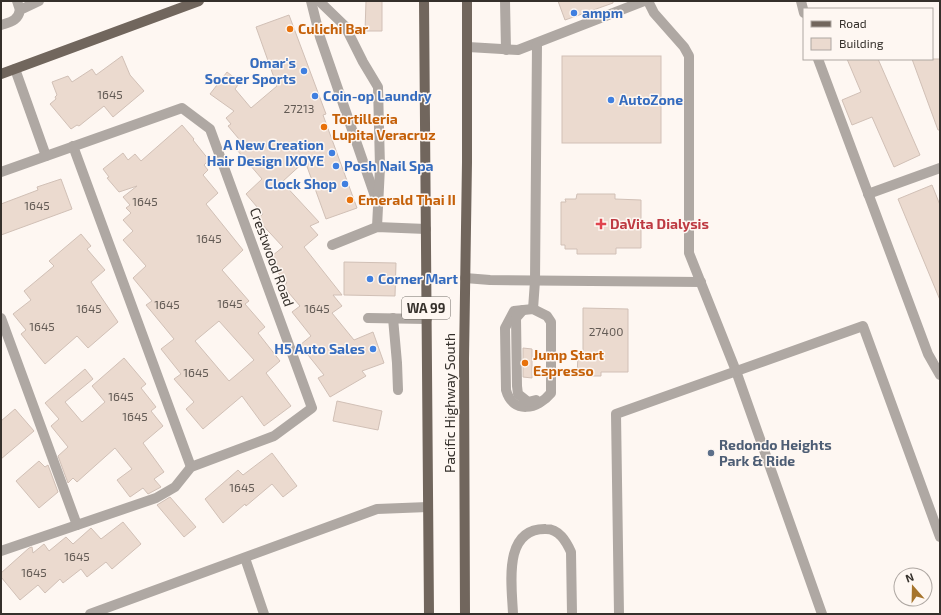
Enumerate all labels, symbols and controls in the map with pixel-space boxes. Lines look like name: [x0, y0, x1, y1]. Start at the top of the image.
place label: ampm: [582, 4, 623, 21]
marker: ampm: [569, 8, 579, 18]
legend: [803, 8, 933, 60]
text: Road: [839, 16, 867, 30]
place label: Culichi Bar: [298, 20, 368, 37]
marker: Culichi Bar: [285, 24, 295, 34]
text: Building: [839, 36, 884, 50]
place label: Omar's Soccer Sports: [205, 54, 296, 87]
marker: Omar's Soccer Sports: [299, 66, 309, 76]
house number: 1645: [97, 87, 123, 101]
place label: Coin-op Laundry: [323, 87, 432, 104]
marker: Coin-op Laundry: [310, 91, 320, 101]
place label: AutoZone: [619, 91, 683, 108]
marker: AutoZone: [606, 95, 616, 105]
house number: 27213: [283, 101, 315, 115]
place label: Tortilleria Lupita Veracruz: [332, 110, 436, 143]
marker: Tortilleria Lupita Veracruz: [319, 122, 329, 132]
place label: A New Creation Hair Design IXOYE: [207, 136, 324, 169]
marker: A New Creation Hair Design IXOYE: [327, 148, 337, 158]
place label: Posh Nail Spa: [344, 157, 434, 174]
marker: Posh Nail Spa: [331, 161, 341, 171]
place label: Clock Shop: [265, 175, 337, 192]
marker: Clock Shop: [340, 179, 350, 189]
place label: Emerald Thai II: [358, 191, 456, 208]
house number: 1645: [132, 194, 158, 208]
marker: Emerald Thai II: [345, 195, 355, 205]
house number: 1645: [24, 198, 50, 212]
street label: Crestwood Road: [247, 205, 298, 309]
place label: DaVita Dialysis: [610, 215, 709, 232]
marker: DaVita Dialysis: [595, 218, 607, 230]
house number: 1645: [196, 231, 222, 245]
place label: Corner Mart: [378, 270, 458, 287]
marker: Corner Mart: [365, 274, 375, 284]
house number: 1645: [217, 296, 243, 310]
house number: 1645: [154, 297, 180, 311]
road number: WA 99: [402, 297, 450, 319]
house number: 1645: [76, 301, 102, 315]
house number: 1645: [304, 301, 330, 315]
house number: 1645: [29, 319, 55, 333]
house number: 27400: [589, 324, 623, 338]
street label: Pacific Highway South: [441, 333, 458, 473]
place label: H5 Auto Sales: [274, 340, 365, 357]
marker: H5 Auto Sales: [368, 344, 378, 354]
place label: Jump Start Espresso: [533, 346, 604, 379]
marker: Jump Start Espresso: [520, 358, 530, 368]
house number: 1645: [183, 365, 209, 379]
house number: 1645: [108, 389, 134, 403]
house number: 1645: [122, 409, 148, 423]
place label: Redondo Heights Park & Ride: [719, 436, 832, 469]
marker: Redondo Heights Park & Ride: [706, 448, 716, 458]
house number: 1645: [229, 480, 255, 494]
house number: 1645: [64, 549, 90, 563]
house number: 1645: [21, 565, 47, 579]
north arrow: [893, 567, 933, 607]
text: N: [903, 570, 915, 585]

